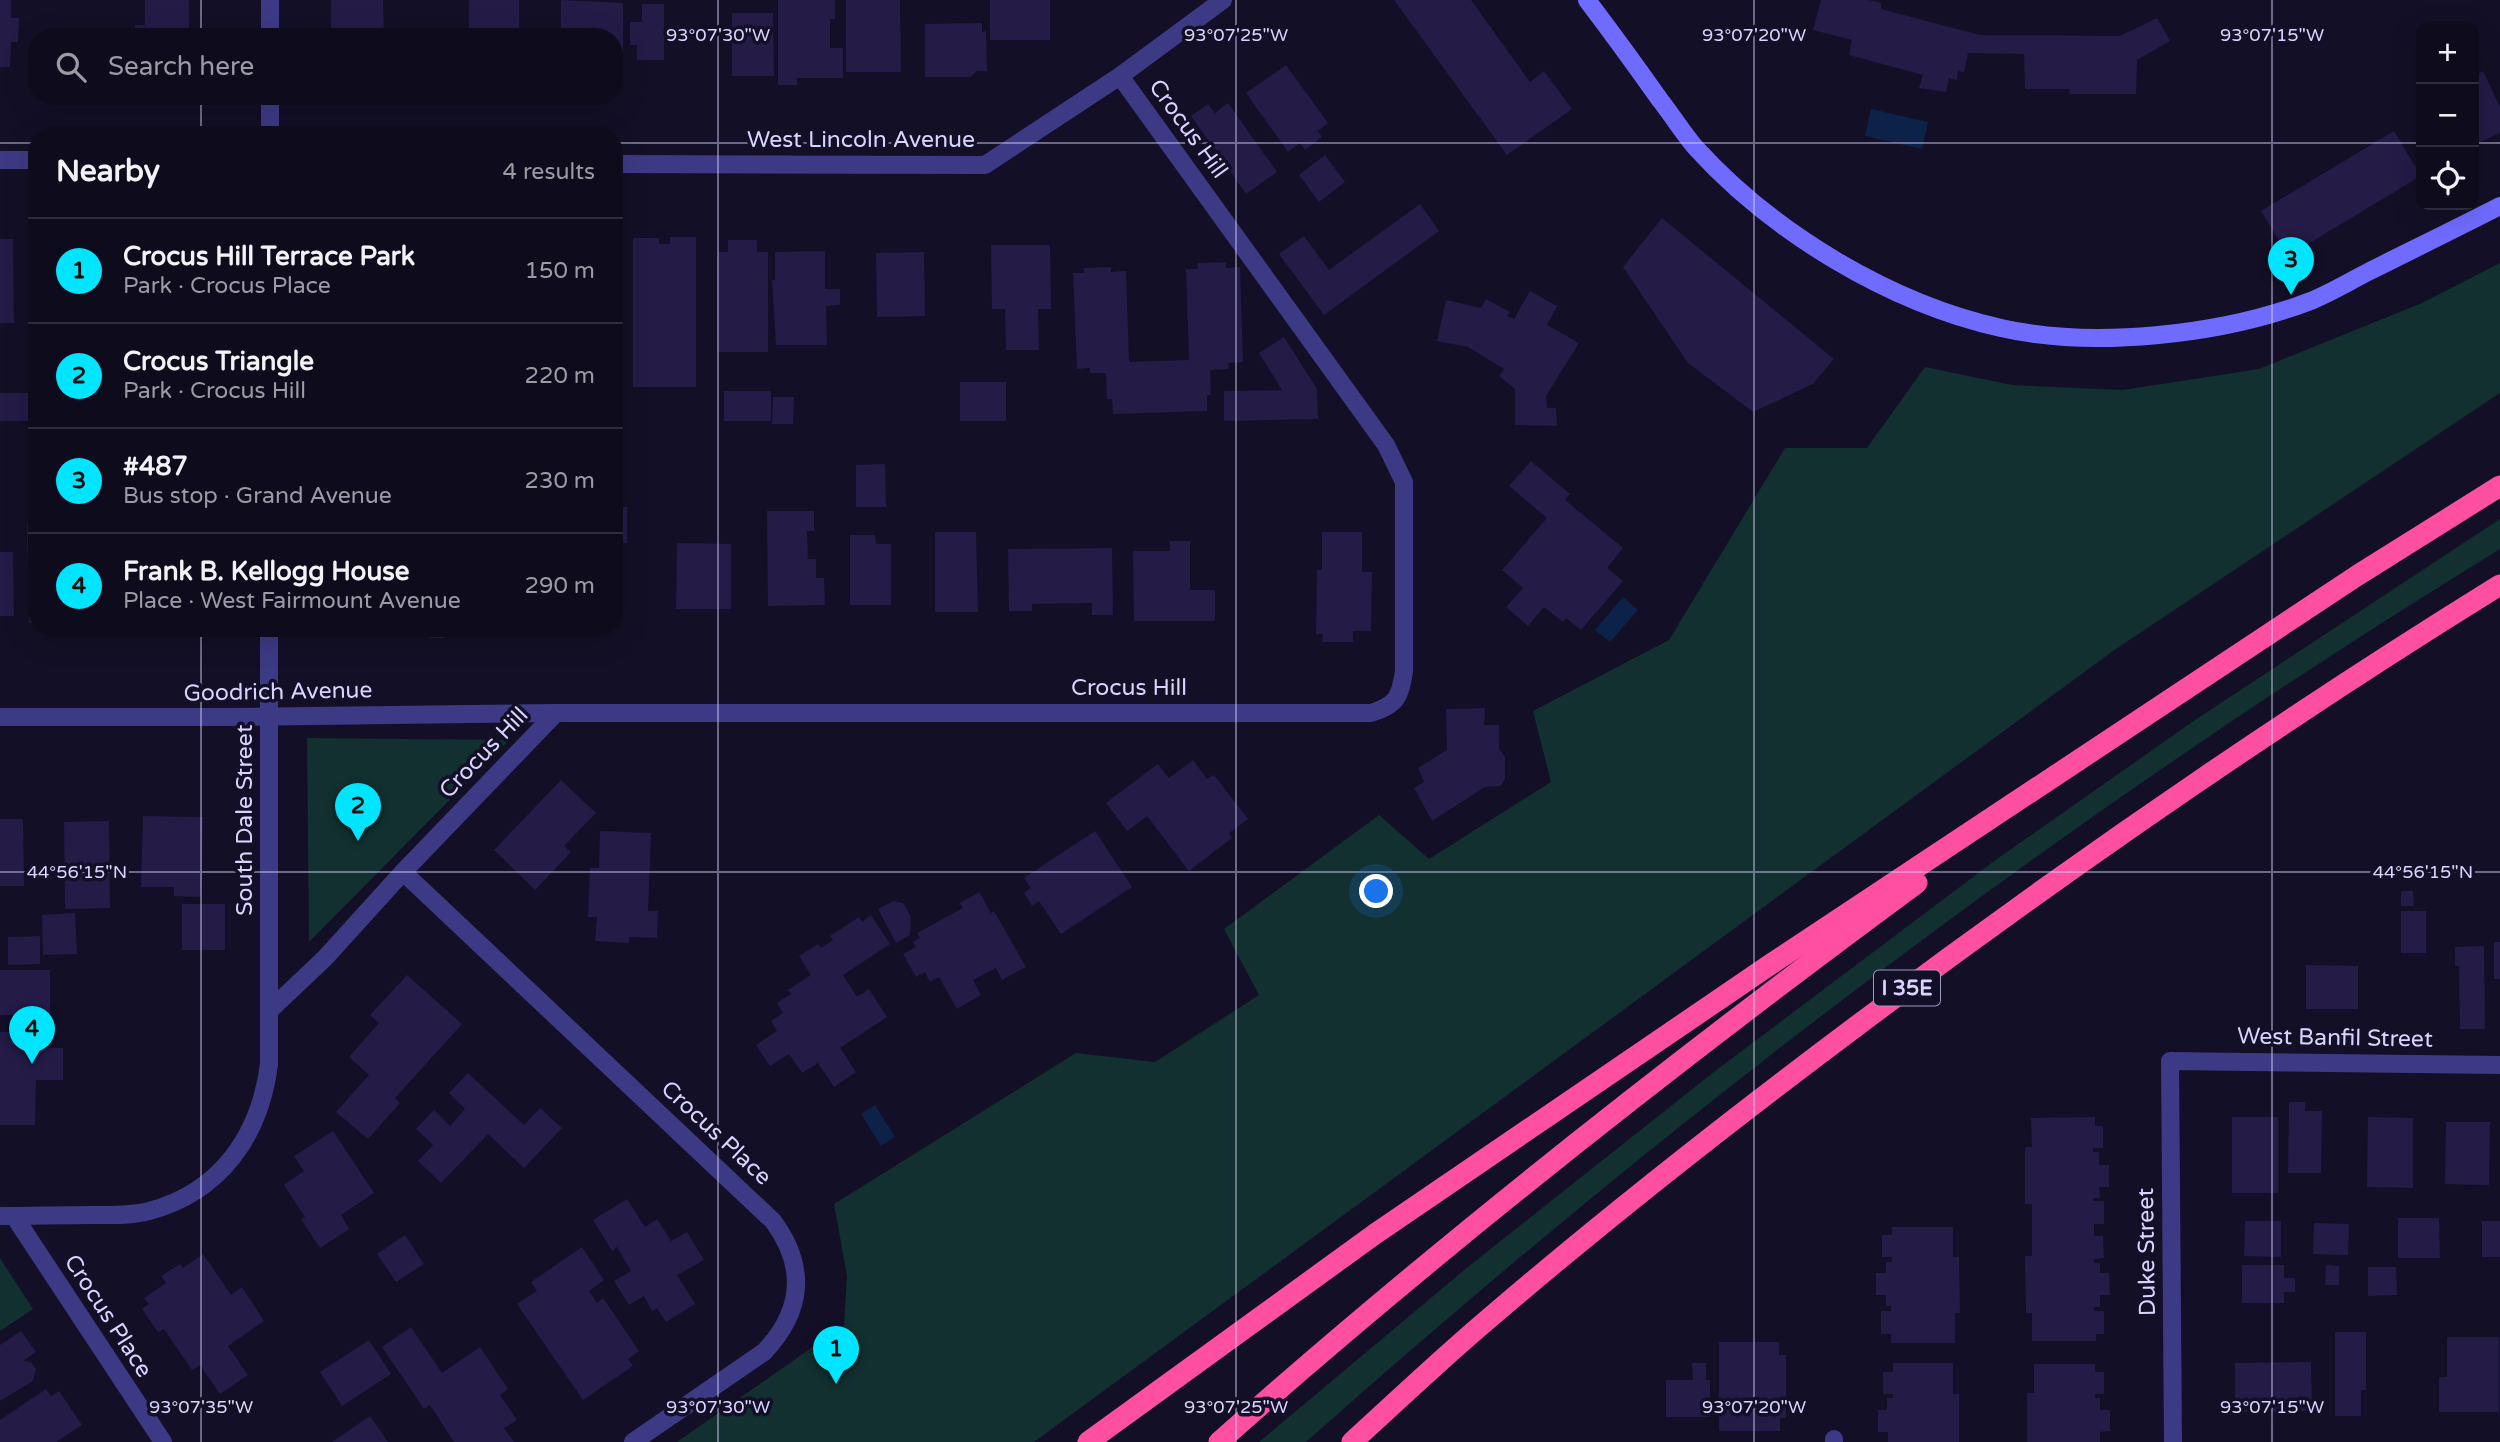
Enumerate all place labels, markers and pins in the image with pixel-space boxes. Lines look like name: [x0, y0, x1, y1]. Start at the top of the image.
pin: 3: [2268, 237, 2314, 295]
pin: 2: [335, 783, 381, 841]
pin: 4: [9, 1006, 55, 1064]
pin: 1: [813, 1326, 859, 1384]

